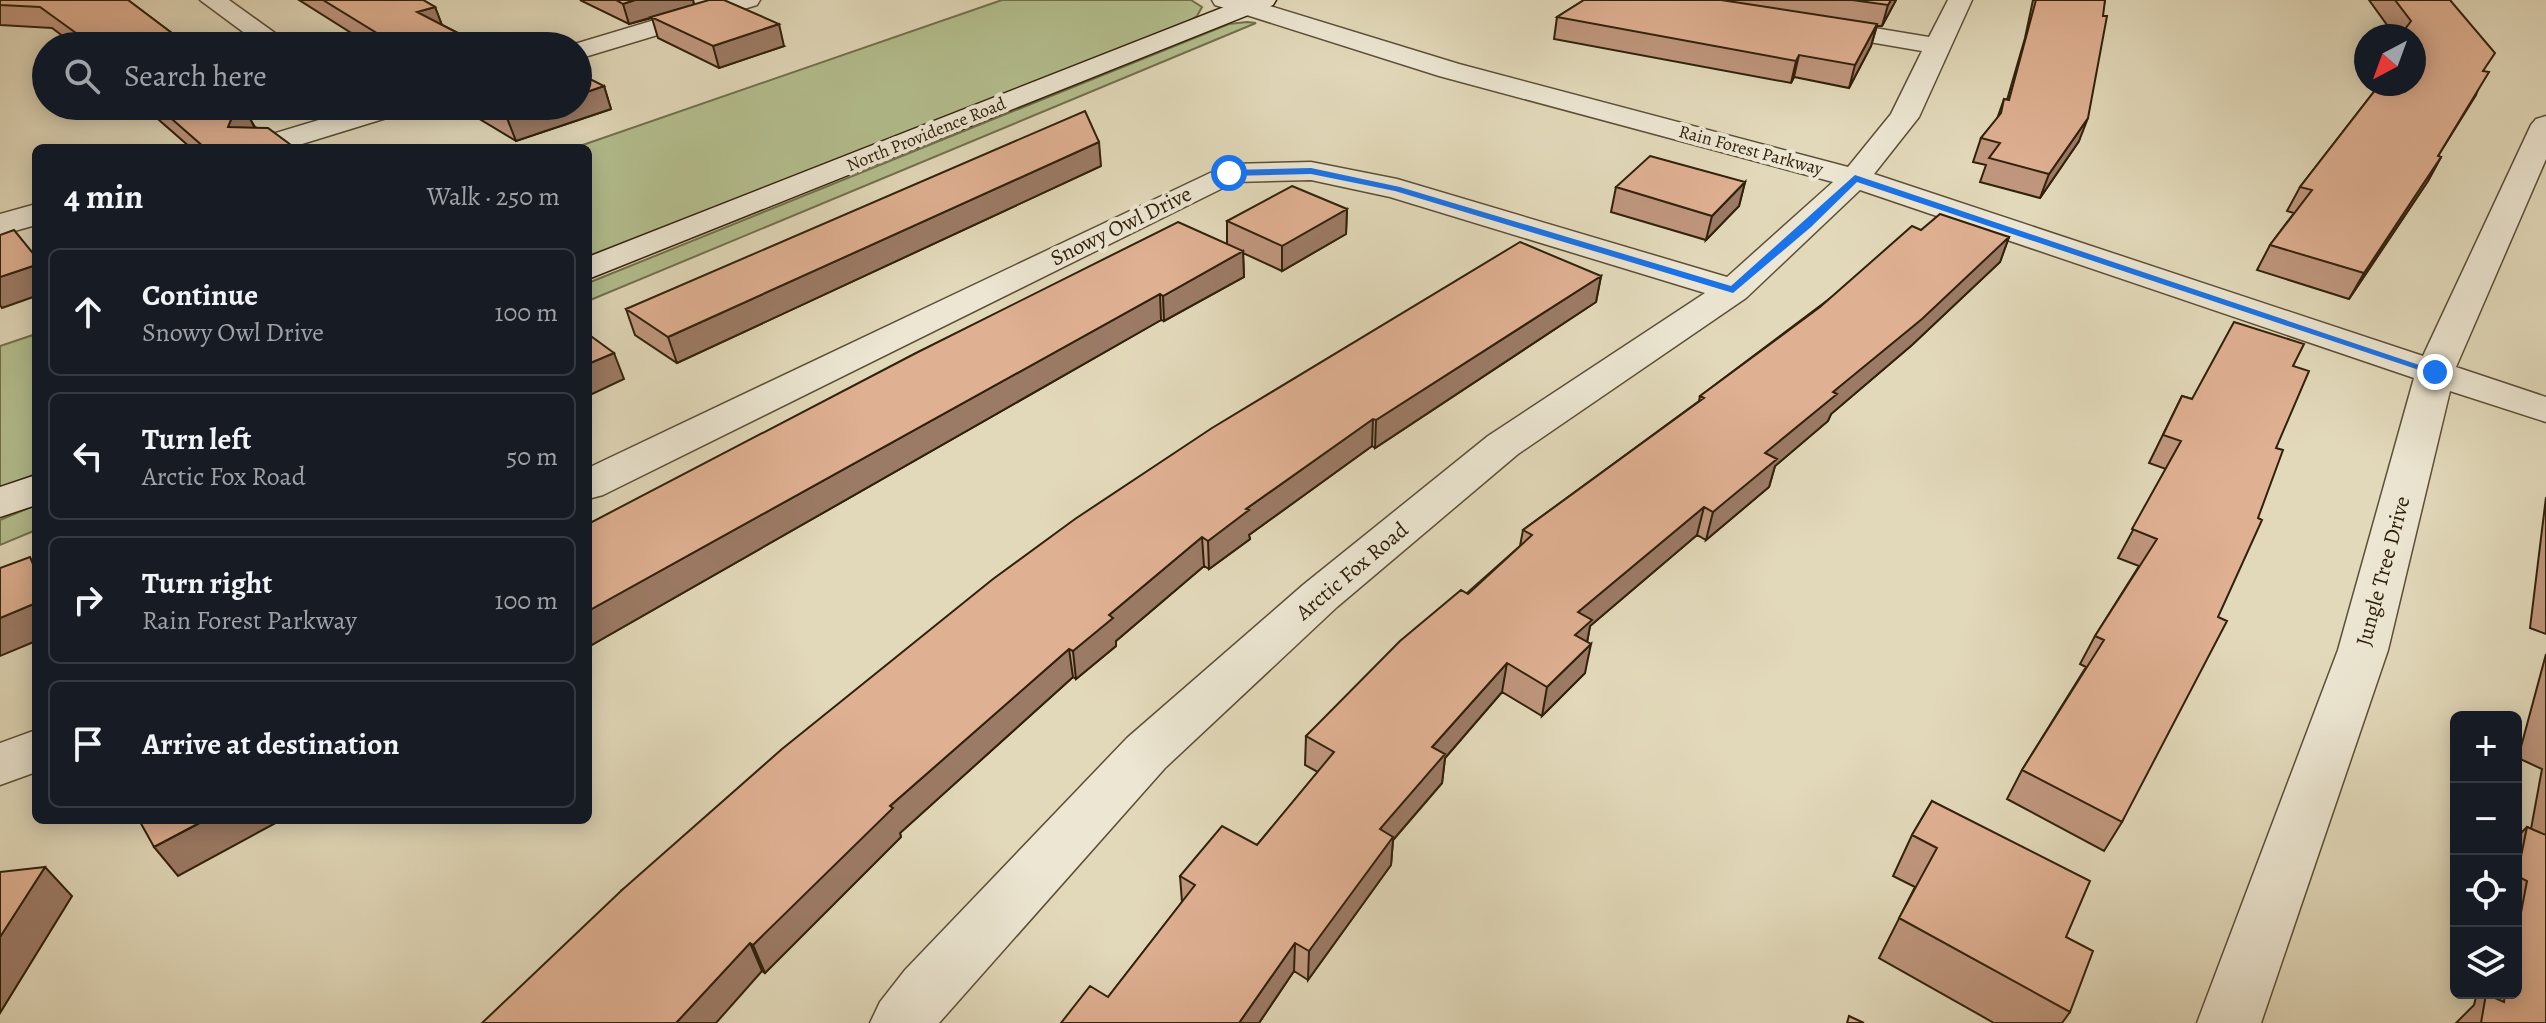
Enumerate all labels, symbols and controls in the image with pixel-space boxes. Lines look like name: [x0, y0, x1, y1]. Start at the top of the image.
north arrow: [2354, 24, 2426, 96]
search box: [32, 32, 592, 120]
icon: search: [60, 54, 104, 98]
text: Search here: [124, 56, 267, 96]
street label: North Providence Road: [843, 91, 1010, 177]
street label: Rain Forest Parkway: [1676, 119, 1827, 181]
route start: [1211, 155, 1247, 191]
text: 4 min: [64, 173, 143, 220]
text: Walk · 250 m: [427, 179, 560, 214]
street label: Snowy Owl Drive: [1045, 179, 1197, 273]
text: Continue: [142, 275, 258, 315]
icon: ahead: [66, 290, 110, 334]
text: 100 m: [495, 295, 558, 330]
text: Snowy Owl Drive: [142, 315, 324, 350]
route end: [2417, 354, 2453, 390]
text: Turn left: [142, 419, 251, 459]
icon: left: [66, 434, 110, 478]
text: 50 m: [506, 439, 558, 474]
text: Arctic Fox Road: [142, 459, 306, 494]
street label: Jungle Tree Drive: [2349, 493, 2417, 649]
street label: Arctic Fox Road: [1289, 515, 1415, 628]
text: Turn right: [142, 563, 272, 603]
icon: right: [66, 578, 110, 622]
text: 100 m: [495, 583, 558, 618]
text: Rain Forest Parkway: [142, 603, 357, 638]
map controls: [2450, 711, 2522, 999]
button: +: [2450, 711, 2522, 783]
icon: arrive: [66, 722, 110, 766]
text: Arrive at destination: [142, 724, 399, 764]
button: −: [2450, 783, 2522, 855]
button: locate: [2450, 855, 2522, 927]
button: layers: [2450, 927, 2522, 999]

